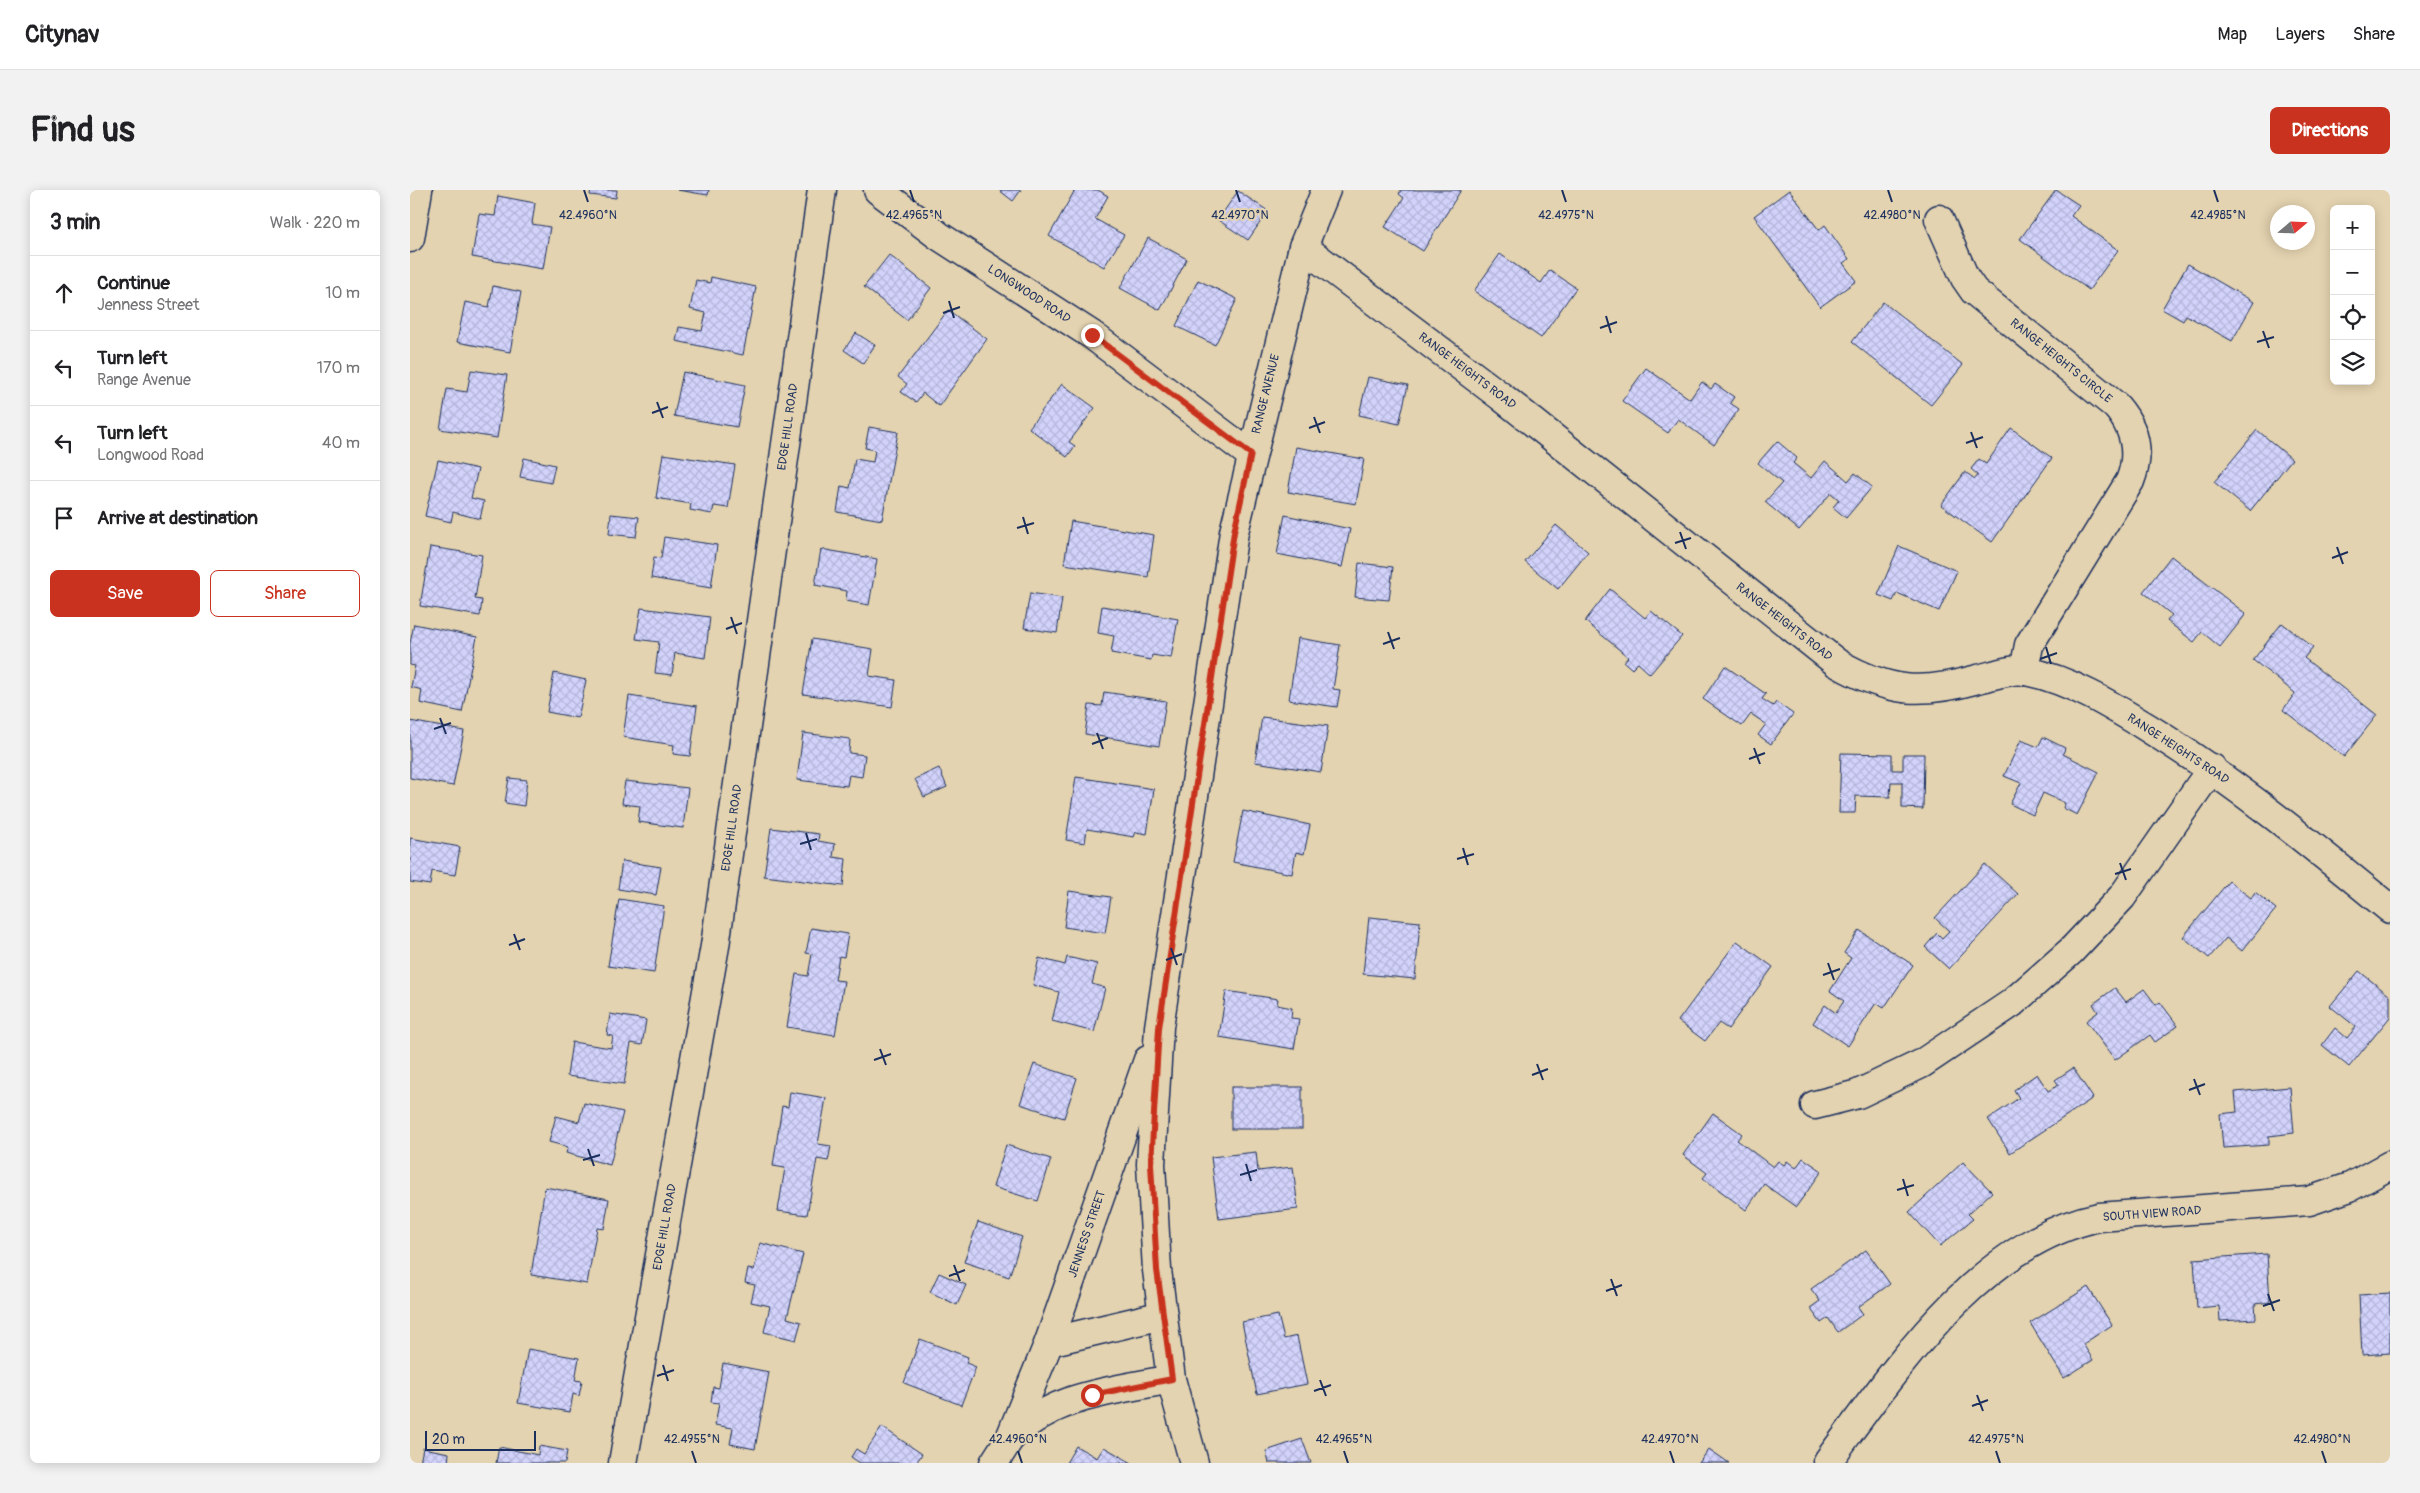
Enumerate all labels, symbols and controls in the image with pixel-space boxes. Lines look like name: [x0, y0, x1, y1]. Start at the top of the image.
text: Citynav: [25, 20, 100, 49]
text: Map: [2218, 23, 2247, 46]
text: Layers: [2275, 23, 2325, 46]
text: Share: [2353, 23, 2395, 46]
button: Directions: [2270, 107, 2390, 154]
text: Find us: [30, 108, 135, 152]
north arrow: [2270, 205, 2315, 250]
map controls: [2330, 205, 2375, 385]
button: +: [2330, 205, 2375, 250]
text: 42.4960°N: [559, 208, 617, 223]
text: 42.4965°N: [886, 208, 942, 223]
text: 42.4970°N: [1211, 208, 1269, 223]
text: 42.4975°N: [1538, 208, 1594, 223]
text: 42.4980°N: [1863, 208, 1921, 223]
text: 42.4985°N: [2190, 208, 2246, 223]
text: 3 min: [50, 209, 100, 236]
text: Walk · 220 m: [270, 213, 360, 233]
button: −: [2330, 250, 2375, 295]
street label: LONGWOOD ROAD: [985, 262, 1074, 327]
text: Continue: [97, 271, 170, 295]
icon: ahead: [50, 279, 78, 307]
text: 10 m: [325, 283, 360, 303]
text: Jenness Street: [97, 295, 199, 315]
button: locate: [2330, 295, 2375, 340]
street label: RANGE HEIGHTS CIRCLE: [2007, 315, 2115, 407]
route end: [1081, 324, 1104, 347]
street label: RANGE HEIGHTS ROAD: [1415, 329, 1519, 413]
button: layers: [2330, 340, 2375, 385]
text: Turn left: [97, 346, 167, 370]
street label: RANGE AVENUE: [1249, 352, 1283, 436]
icon: left: [50, 354, 78, 382]
text: 170 m: [317, 358, 360, 378]
text: Range Avenue: [97, 370, 191, 390]
street label: EDGE HILL ROAD: [774, 382, 802, 471]
text: Turn left: [97, 421, 167, 445]
icon: left: [50, 429, 78, 457]
text: 40 m: [322, 433, 360, 453]
text: Longwood Road: [97, 445, 204, 465]
icon: arrive: [50, 504, 78, 532]
text: Arrive at destination: [97, 506, 258, 530]
button: Save: [50, 570, 200, 617]
button: Share: [210, 570, 360, 617]
street label: RANGE HEIGHTS ROAD: [1733, 580, 1836, 665]
street label: RANGE HEIGHTS ROAD: [2124, 710, 2232, 788]
street label: EDGE HILL ROAD: [718, 783, 746, 872]
street label: EDGE HILL ROAD: [650, 1182, 680, 1271]
street label: JENNESS STREET: [1065, 1188, 1109, 1279]
street label: SOUTH VIEW ROAD: [2102, 1203, 2202, 1225]
route start: [1081, 1384, 1104, 1407]
scale bar: [425, 1428, 536, 1451]
text: 20 m: [432, 1431, 465, 1448]
text: 42.4955°N: [664, 1432, 720, 1447]
text: 42.4960°N: [989, 1432, 1047, 1447]
text: 42.4965°N: [1316, 1432, 1372, 1447]
text: 42.4970°N: [1641, 1432, 1699, 1447]
text: 42.4975°N: [1968, 1432, 2024, 1447]
text: 42.4980°N: [2293, 1432, 2351, 1447]

